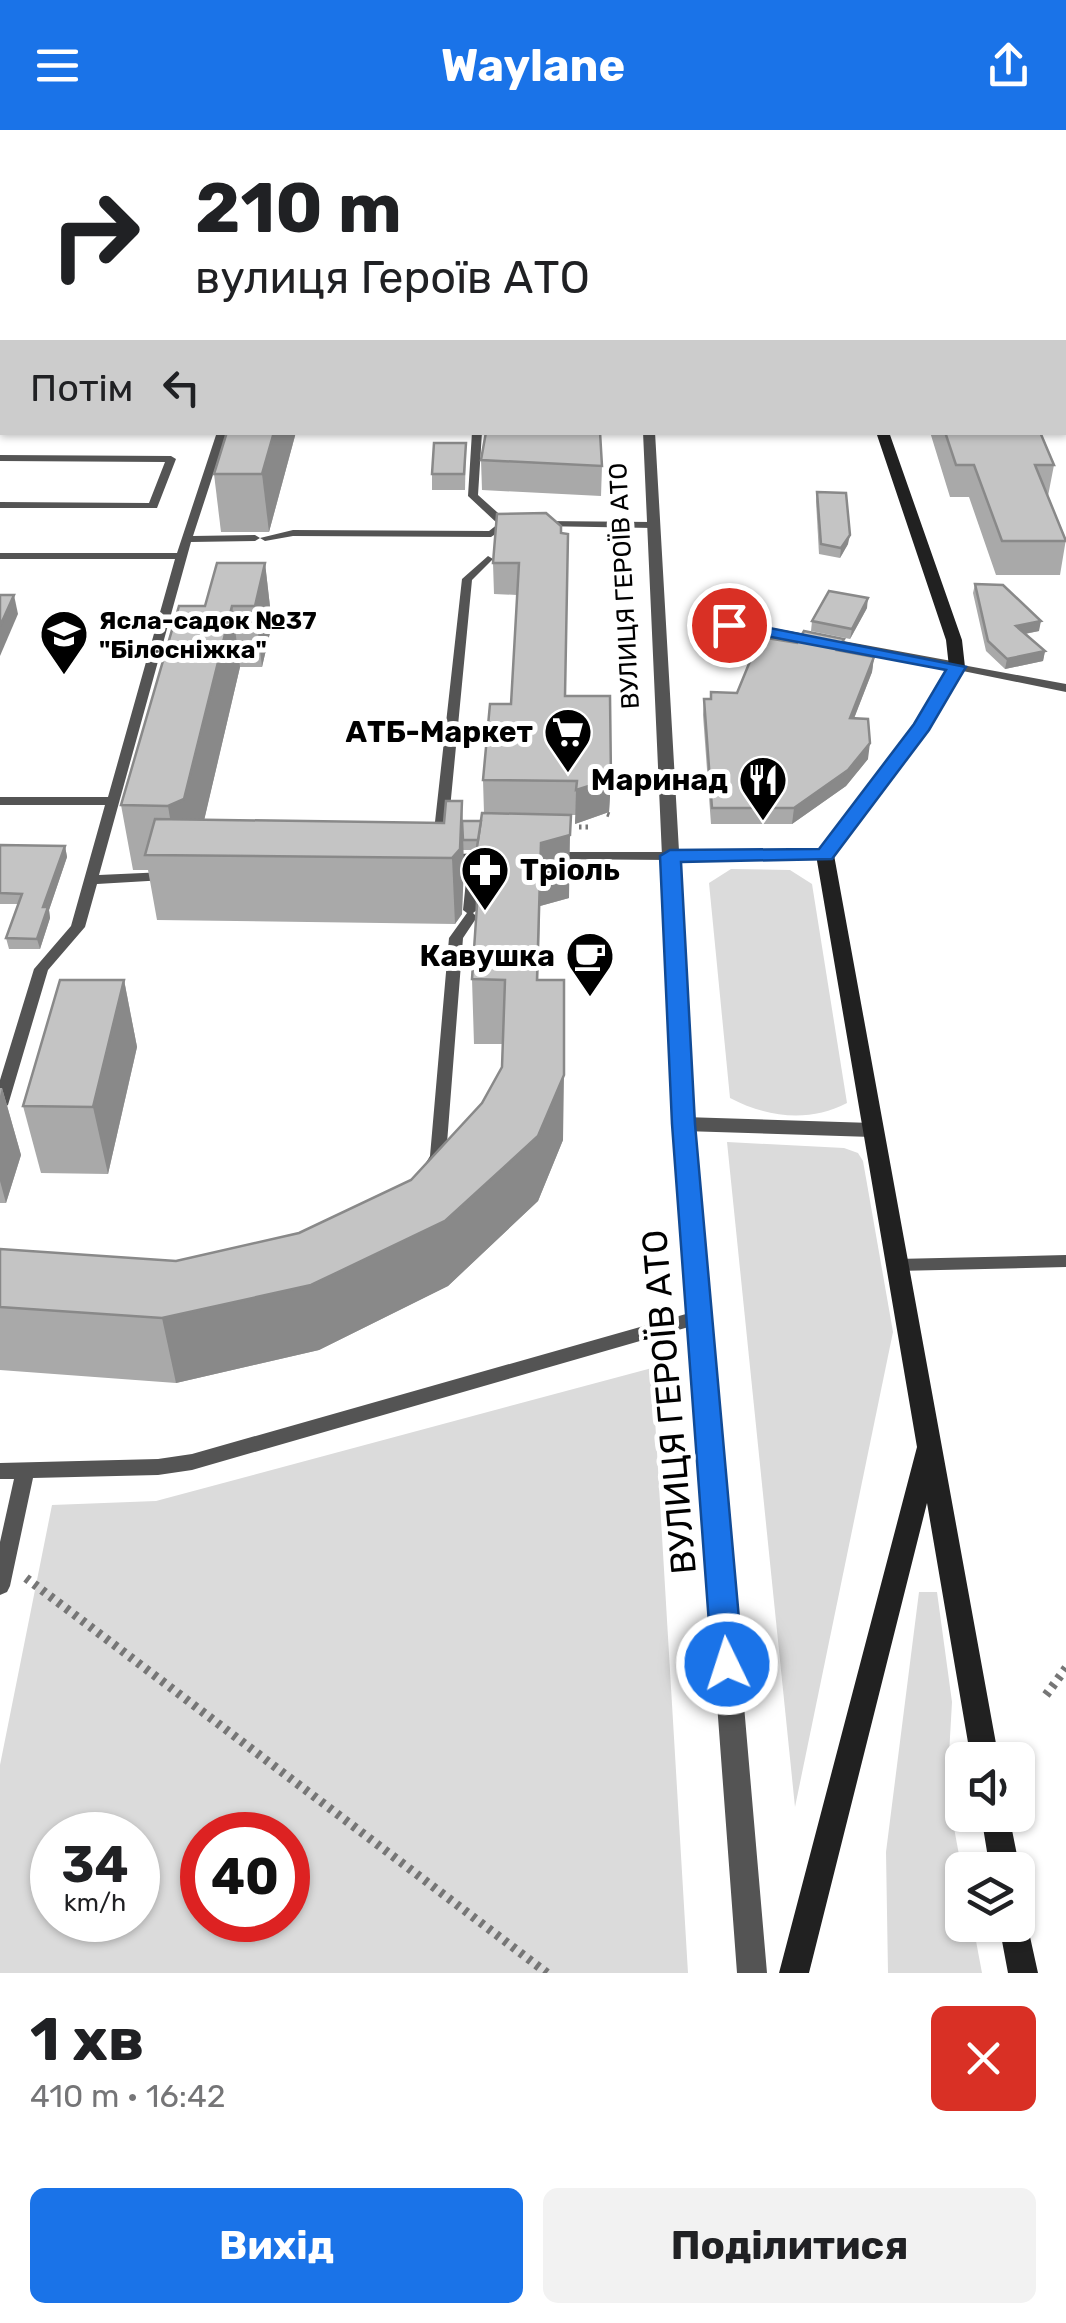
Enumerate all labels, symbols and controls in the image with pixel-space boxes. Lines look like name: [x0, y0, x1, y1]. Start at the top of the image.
icon: menu: [30, 38, 85, 93]
icon: share: [981, 38, 1036, 93]
text: Waylane: [441, 39, 625, 92]
text: 210 m: [195, 167, 402, 250]
icon: right: [30, 170, 160, 300]
text: вулиця Героїв АТО: [195, 251, 590, 304]
icon: left: [154, 360, 209, 415]
text: Потім: [30, 365, 134, 411]
street label: ВУЛИЦЯ ГЕРОЇВ АТО: [603, 462, 645, 710]
pin: [687, 583, 772, 668]
icon: arrive: [702, 598, 757, 653]
place label: Ясла-садок №37 "Білосніжка": [99, 606, 317, 664]
school or university icon: Ясла-садок №37 "Білосніжка": [38, 608, 90, 676]
supermarket icon: АТБ-Маркет: [542, 706, 594, 774]
place label: АТБ-Маркет: [345, 714, 534, 750]
restaurant icon: Маринад: [737, 754, 789, 822]
place label: Маринад: [591, 762, 728, 798]
pharmacy icon: Тріоль: [459, 844, 511, 912]
place label: Тріоль: [520, 852, 620, 888]
cafe icon: Кавушка: [564, 930, 616, 998]
place label: Кавушка: [420, 938, 555, 974]
street label: ВУЛИЦЯ ГЕРОЇВ АТО: [633, 1228, 705, 1576]
position arrow: [675, 1612, 779, 1716]
map controls: [945, 1742, 1035, 1942]
button: sound: [945, 1742, 1035, 1832]
speed limit sign: 40: [180, 1812, 310, 1942]
text: 34: [61, 1835, 129, 1895]
button: layers: [945, 1852, 1035, 1942]
text: km/h: [64, 1888, 126, 1917]
text: 1 хв: [30, 2004, 144, 2075]
button: close: [931, 2006, 1036, 2111]
text: 410 m · 16:42: [30, 2077, 226, 2115]
button: Вихід: [30, 2188, 523, 2303]
button: Поділитися: [543, 2188, 1036, 2303]

